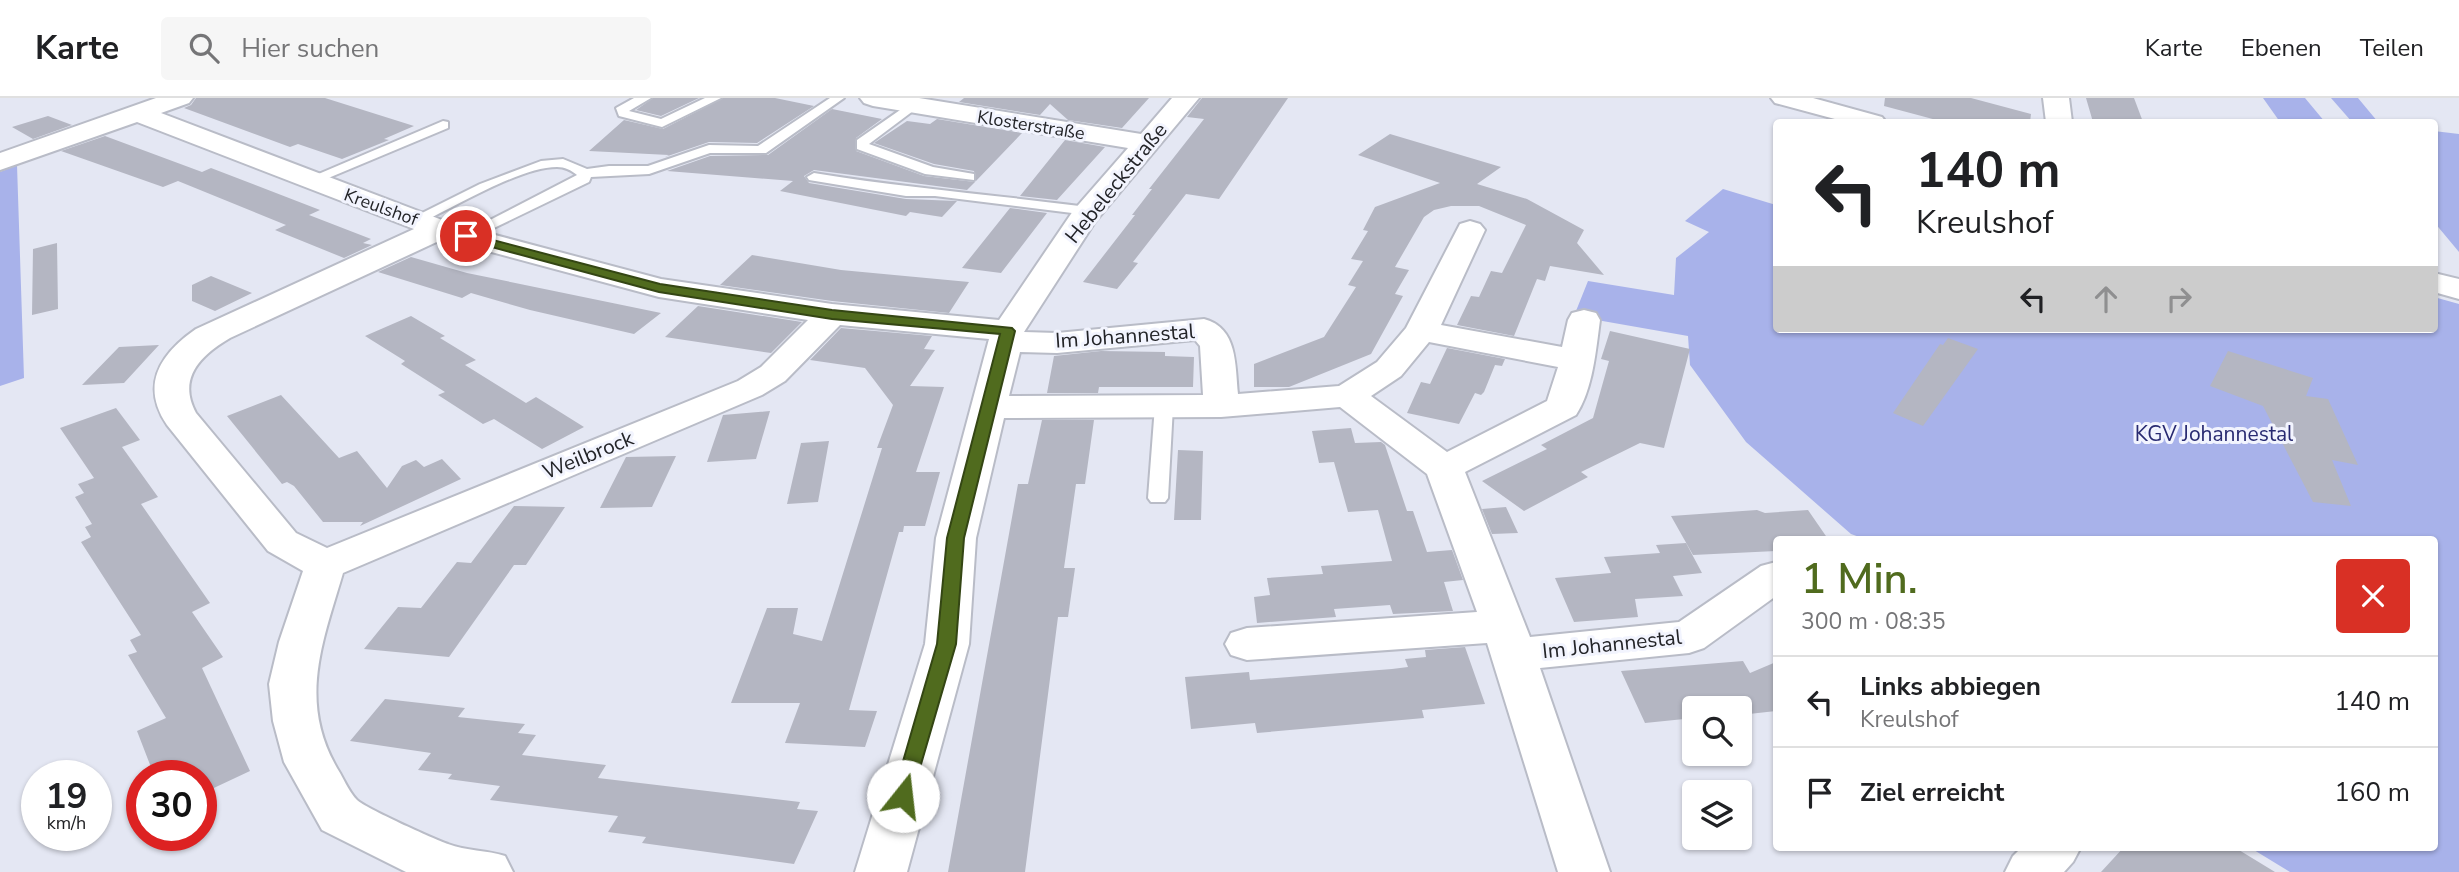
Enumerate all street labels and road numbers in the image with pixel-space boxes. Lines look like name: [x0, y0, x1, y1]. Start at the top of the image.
street label: Klosterstraße: [975, 105, 1087, 145]
street label: Hebeleckstraße: [1059, 117, 1173, 249]
street label: Kreulshof: [341, 183, 422, 232]
street label: Im Johannestal: [1054, 317, 1197, 355]
street label: Weilbrock: [538, 424, 638, 486]
street label: Im Johannestal: [1541, 623, 1684, 665]

